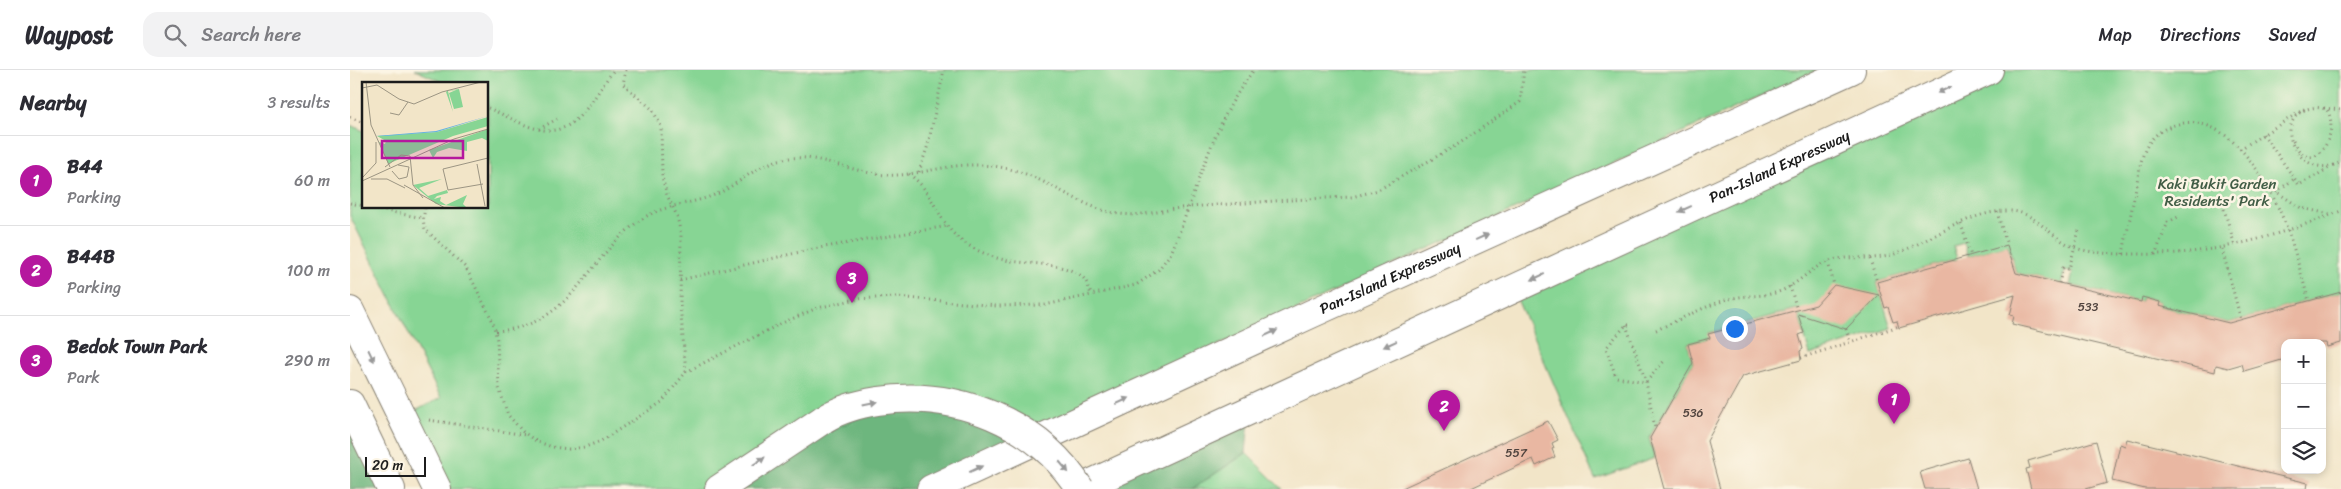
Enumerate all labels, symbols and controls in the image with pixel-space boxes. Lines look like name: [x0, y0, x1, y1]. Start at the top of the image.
search box: [143, 12, 493, 57]
text: Waypost: [25, 14, 113, 56]
text: Search here: [201, 18, 301, 51]
text: Map: [2099, 19, 2132, 51]
text: Directions: [2160, 19, 2241, 51]
text: Saved: [2269, 19, 2316, 51]
icon: search: [161, 21, 189, 49]
inset map: [362, 82, 489, 209]
text: Nearby: [20, 84, 86, 122]
one-way arrow: [1937, 86, 1951, 94]
text: 3 results: [267, 88, 330, 117]
street label: Pan-Island Expressway: [1705, 123, 1854, 210]
text: B44: [67, 150, 103, 183]
text: 1: [33, 166, 39, 195]
text: 60 m: [294, 166, 330, 195]
park label: Kaki Bukit Garden Residents' Park: [2158, 171, 2276, 214]
text: Parking: [67, 183, 121, 212]
one-way arrow: [1678, 205, 1692, 213]
one-way arrow: [1475, 232, 1489, 240]
street label: Pan-Island Expressway: [1315, 235, 1465, 322]
text: B44B: [67, 240, 115, 273]
text: 2: [31, 256, 41, 285]
text: 100 m: [286, 256, 330, 285]
pin: 3: [836, 262, 868, 303]
text: Parking: [67, 273, 121, 302]
one-way arrow: [1531, 273, 1545, 281]
house number: 533: [2078, 296, 2099, 318]
your location: [1722, 316, 1748, 342]
one-way arrow: [1264, 328, 1278, 336]
text: Bedok Town Park: [67, 330, 208, 363]
map controls: [2281, 339, 2326, 474]
button: +: [2281, 339, 2326, 384]
one-way arrow: [1383, 341, 1397, 349]
text: 3: [32, 346, 40, 375]
text: 290 m: [284, 346, 330, 375]
one-way arrow: [368, 348, 376, 362]
text: Park: [67, 363, 100, 392]
pin: 1: [1878, 383, 1910, 424]
button: −: [2281, 384, 2326, 429]
pin: 2: [1428, 390, 1460, 431]
one-way arrow: [1116, 396, 1130, 404]
one-way arrow: [862, 398, 878, 406]
house number: 536: [1683, 402, 1704, 424]
button: layers: [2281, 429, 2326, 474]
house number: 557: [1505, 442, 1528, 464]
text: 20 m: [372, 453, 403, 478]
scale bar: [365, 454, 426, 477]
one-way arrow: [752, 456, 765, 466]
one-way arrow: [1059, 461, 1070, 474]
one-way arrow: [968, 464, 983, 473]

